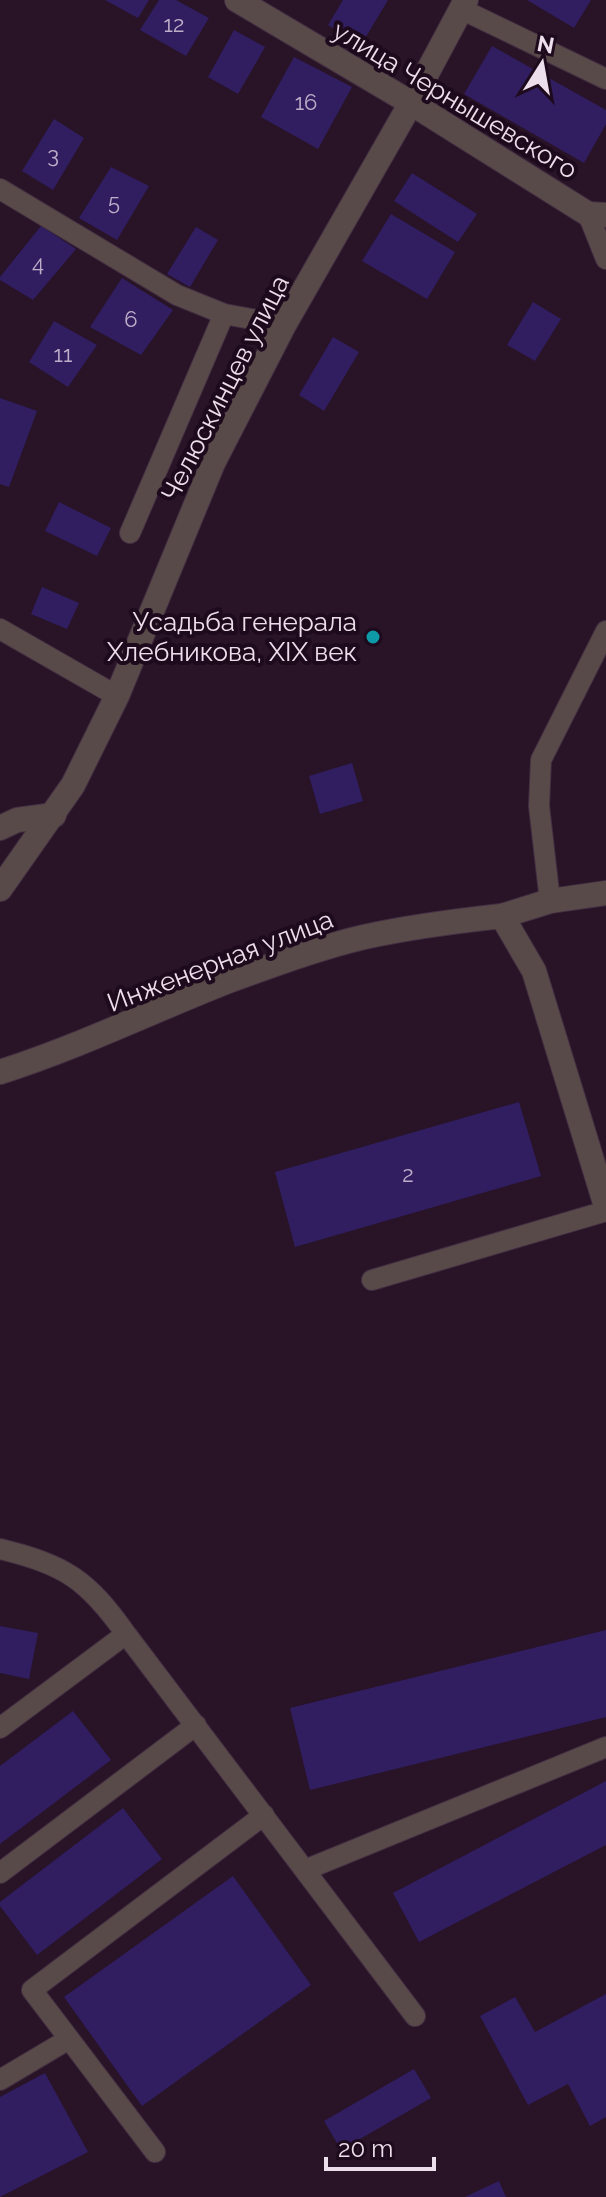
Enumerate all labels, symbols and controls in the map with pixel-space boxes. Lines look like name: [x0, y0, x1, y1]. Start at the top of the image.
house number: 12: [164, 11, 184, 37]
street label: улица Чернышевского: [327, 15, 583, 185]
north arrow: [502, 24, 582, 104]
text: N: [535, 30, 557, 59]
house number: 16: [295, 89, 317, 115]
house number: 3: [47, 142, 59, 168]
house number: 5: [108, 189, 120, 215]
house number: 4: [32, 250, 44, 276]
street label: Челюскинцев улица: [155, 270, 295, 506]
house number: 6: [124, 306, 138, 332]
house number: 11: [54, 341, 72, 367]
place label: Усадьба генерала Хлебникова, XIX век: [107, 607, 357, 667]
marker: Усадьба генерала Хлебникова, XIX век: [364, 628, 382, 646]
street label: Инженерная улица: [103, 904, 337, 1018]
house number: 2: [402, 1161, 414, 1187]
scale bar: [326, 2121, 434, 2171]
text: 20 m: [338, 2134, 393, 2163]

